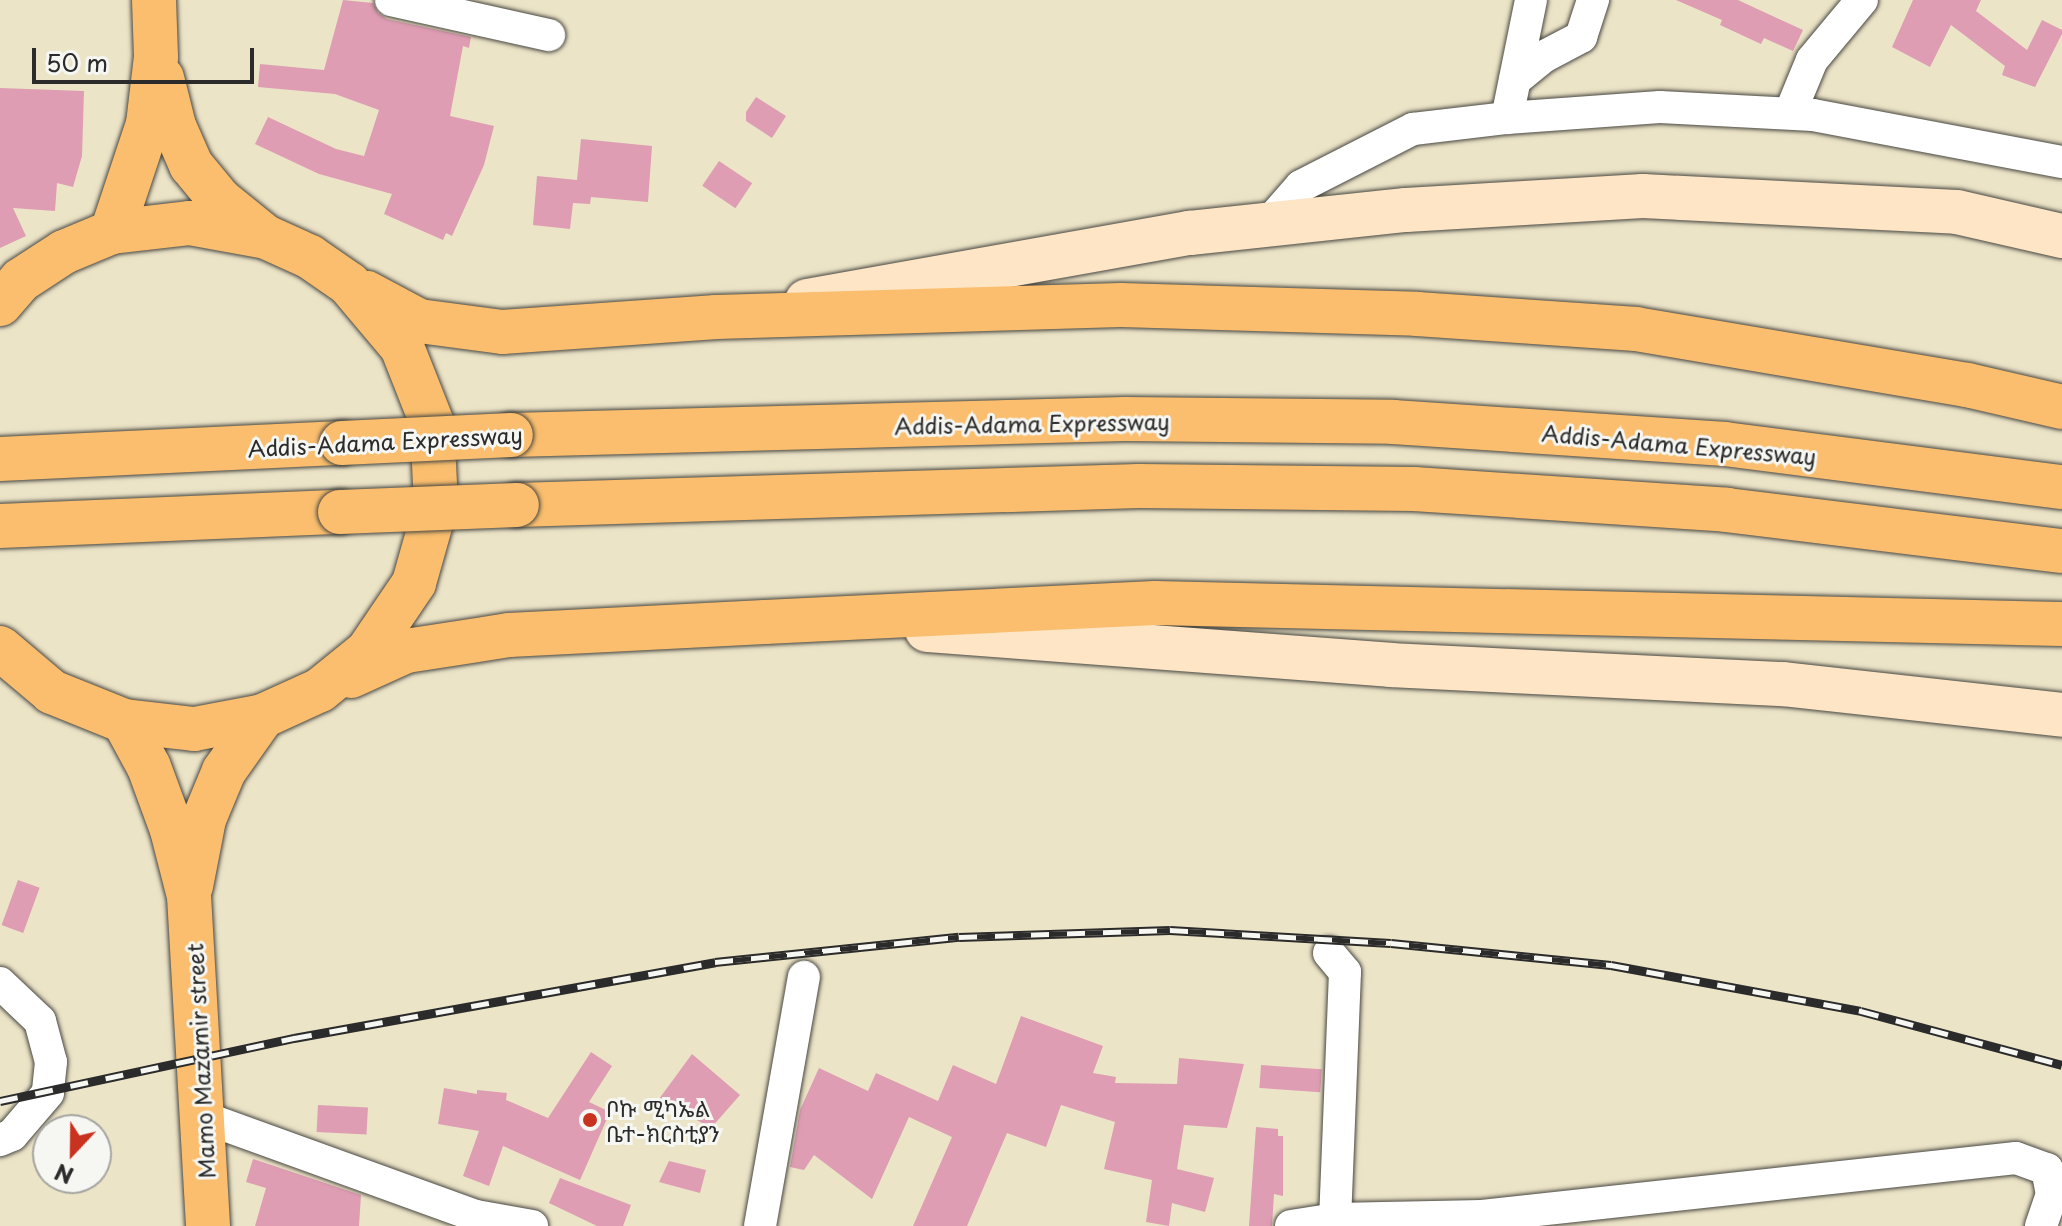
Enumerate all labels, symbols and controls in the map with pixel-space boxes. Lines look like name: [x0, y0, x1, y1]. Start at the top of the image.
scale bar: [36, 32, 258, 82]
text: 50 m: [46, 44, 108, 80]
street label: Addis-Adama Expressway: [893, 407, 1171, 439]
street label: Addis-Adama Expressway: [1540, 419, 1818, 469]
street label: Addis-Adama Expressway: [246, 421, 524, 461]
street label: Mamo Mazamir street: [181, 942, 219, 1180]
place label: ቦኩ ሚካኤል ቤተ-ክርስቲያን: [606, 1094, 720, 1146]
marker: ቦኩ ሚካኤል ቤተ-ክርስቲያን: [581, 1111, 599, 1129]
north arrow: [32, 1114, 112, 1194]
text: N: [49, 1156, 78, 1193]

